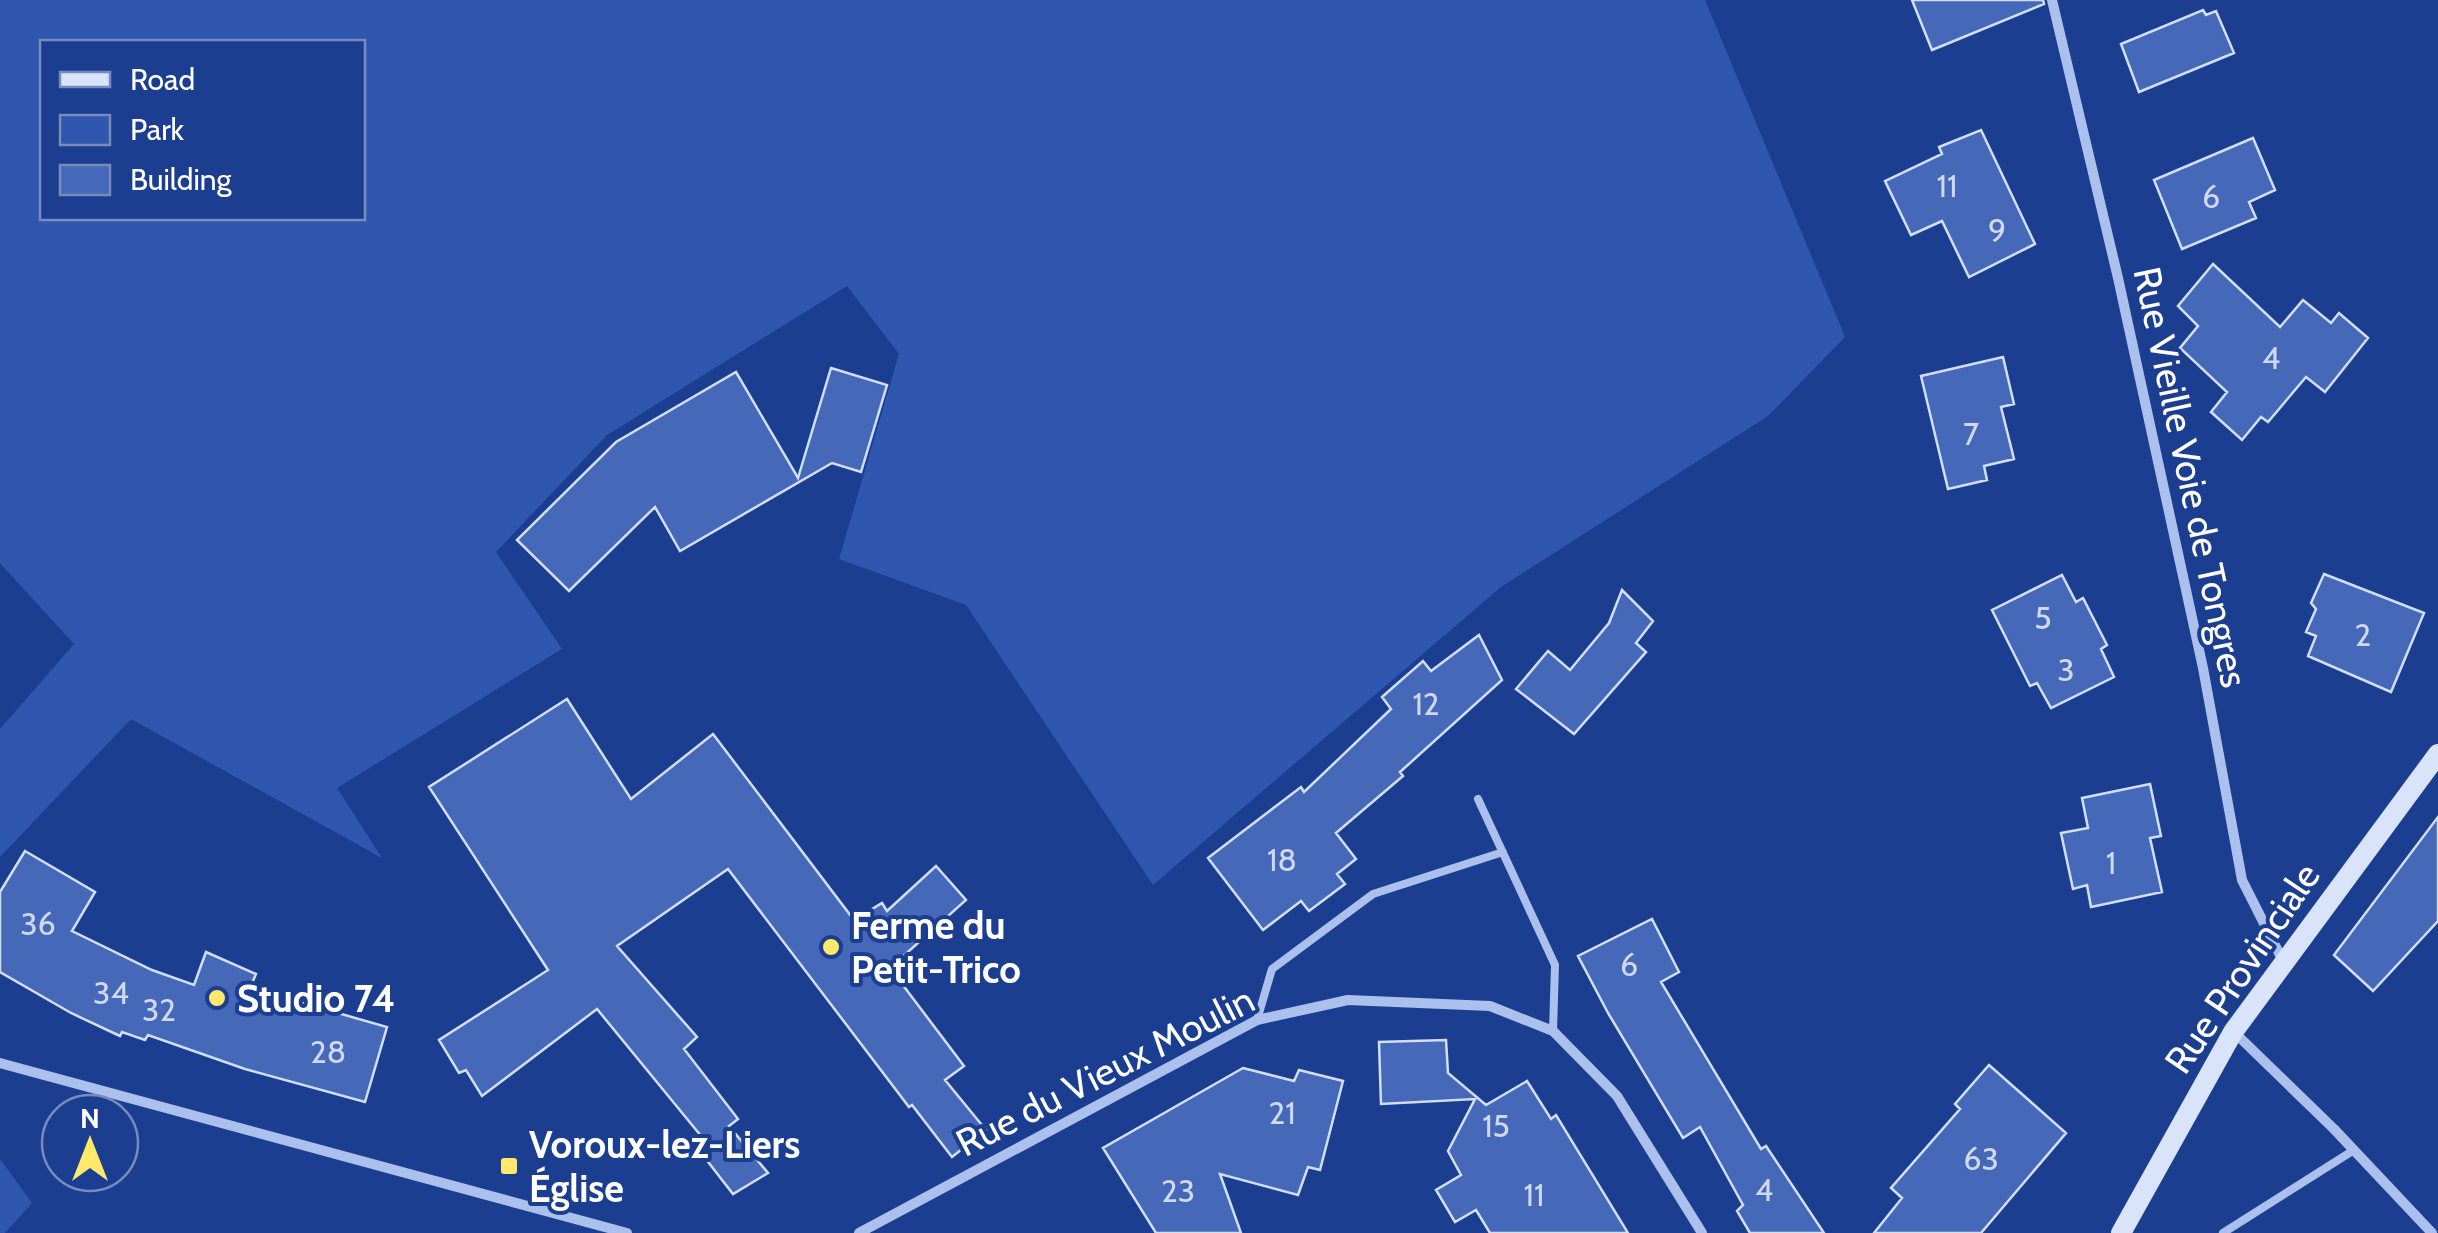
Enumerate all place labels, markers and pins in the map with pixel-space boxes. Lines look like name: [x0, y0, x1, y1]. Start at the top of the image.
place label: Ferme du Petit-Trico: [851, 902, 1021, 993]
marker: Ferme du Petit-Trico: [820, 936, 842, 958]
place label: Studio 74: [237, 975, 395, 1022]
marker: Studio 74: [206, 987, 228, 1009]
place label: Voroux-lez-Liers Église: [529, 1121, 800, 1212]
marker: Voroux-lez-Liers Église: [498, 1155, 520, 1177]

